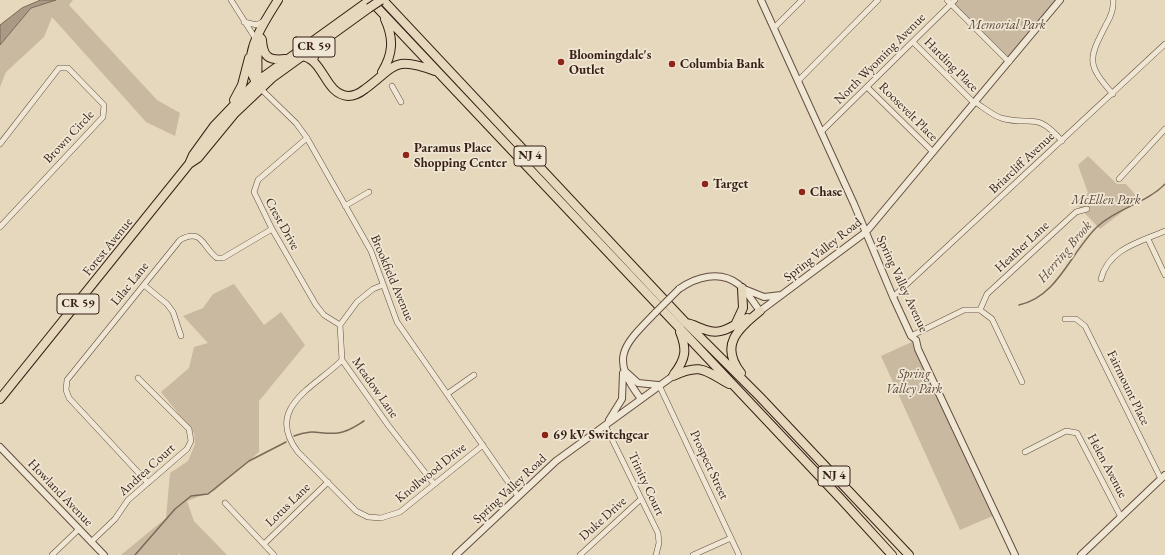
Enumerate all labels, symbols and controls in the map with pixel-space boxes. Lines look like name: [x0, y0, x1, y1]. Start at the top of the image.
street label: North Wyoming Avenue: [831, 10, 929, 108]
park label: Memorial Park: [968, 17, 1046, 33]
street label: Harding Place: [921, 35, 981, 95]
road number: CR 59: [293, 37, 335, 57]
place label: Bloomingdale's Outlet: [569, 47, 651, 78]
place label: Columbia Bank: [680, 56, 765, 72]
marker: Bloomingdale's Outlet: [556, 57, 566, 67]
marker: Columbia Bank: [667, 59, 677, 69]
street label: Roosevelt Place: [875, 79, 941, 145]
street label: Brown Circle: [41, 107, 97, 167]
street label: Briarcliff Avenue: [986, 129, 1058, 197]
place label: Paramus Place Shopping Center: [414, 140, 507, 171]
road number: NJ 4: [514, 146, 546, 166]
marker: Paramus Place Shopping Center: [401, 150, 411, 160]
place label: Target: [713, 176, 748, 192]
marker: Target: [700, 179, 710, 189]
place label: Chase: [810, 184, 842, 200]
marker: Chase: [797, 187, 807, 197]
park label: McEllen Park: [1071, 192, 1141, 208]
street label: Crest Drive: [261, 195, 303, 253]
street label: Forest Avenue: [80, 215, 136, 279]
street label: Spring Valley Road: [781, 215, 865, 285]
street label: Heather Lane: [992, 218, 1052, 276]
water label: Herring Brook: [1034, 218, 1096, 286]
street label: Brookfield Avenue: [367, 233, 417, 323]
street label: Spring Valley Avenue: [873, 233, 931, 335]
street label: Lilac Lane: [108, 259, 152, 309]
road number: CR 59: [57, 294, 99, 314]
street label: Fairmount Place: [1103, 348, 1153, 428]
street label: Meadow Lane: [348, 355, 402, 421]
park label: Spring Valley Park: [886, 366, 942, 397]
place label: 69 kV Switchgear: [553, 427, 649, 443]
street label: Prospect Street: [686, 428, 732, 502]
marker: 69 kV Switchgear: [540, 430, 550, 440]
street label: Helen Avenue: [1084, 431, 1130, 501]
street label: Knollwood Drive: [392, 440, 470, 506]
street label: Andrea Court: [116, 441, 178, 499]
street label: Trinity Court: [624, 450, 668, 518]
street label: Spring Valley Road: [470, 451, 550, 527]
street label: Howland Avenue: [24, 456, 96, 530]
road number: NJ 4: [818, 466, 850, 486]
street label: Lotus Lane: [262, 480, 314, 530]
street label: Duke Drive: [576, 494, 630, 544]

